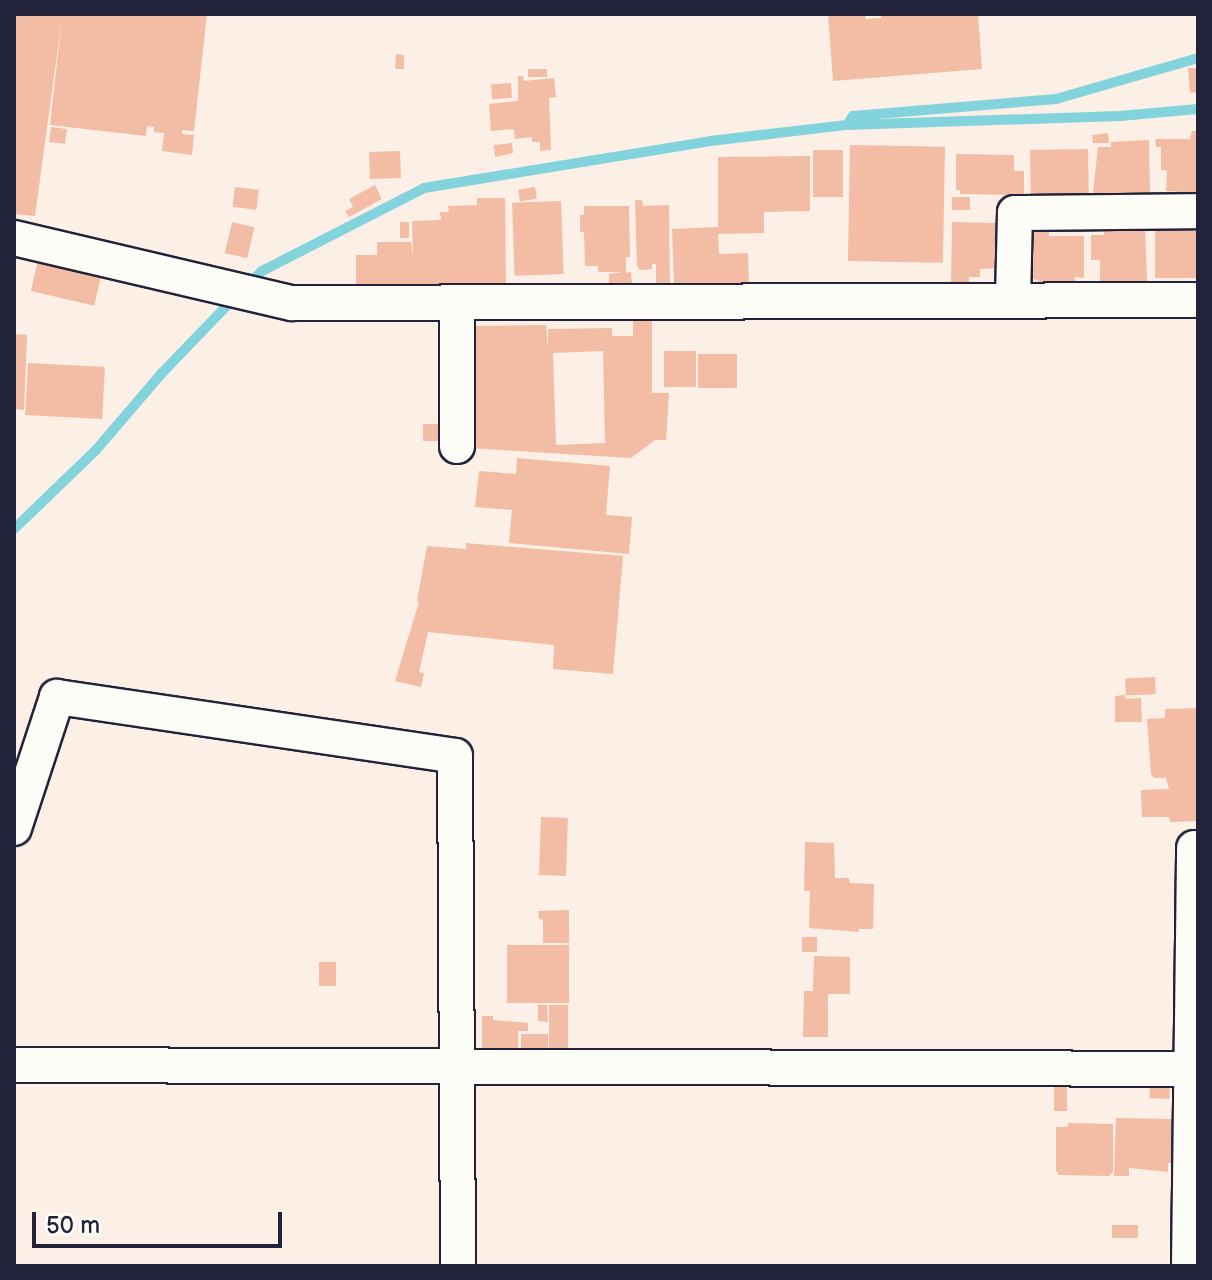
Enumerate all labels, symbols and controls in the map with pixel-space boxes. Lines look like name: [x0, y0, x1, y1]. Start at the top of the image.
scale bar: [36, 1196, 286, 1246]
text: 50 m: [46, 1211, 100, 1240]

